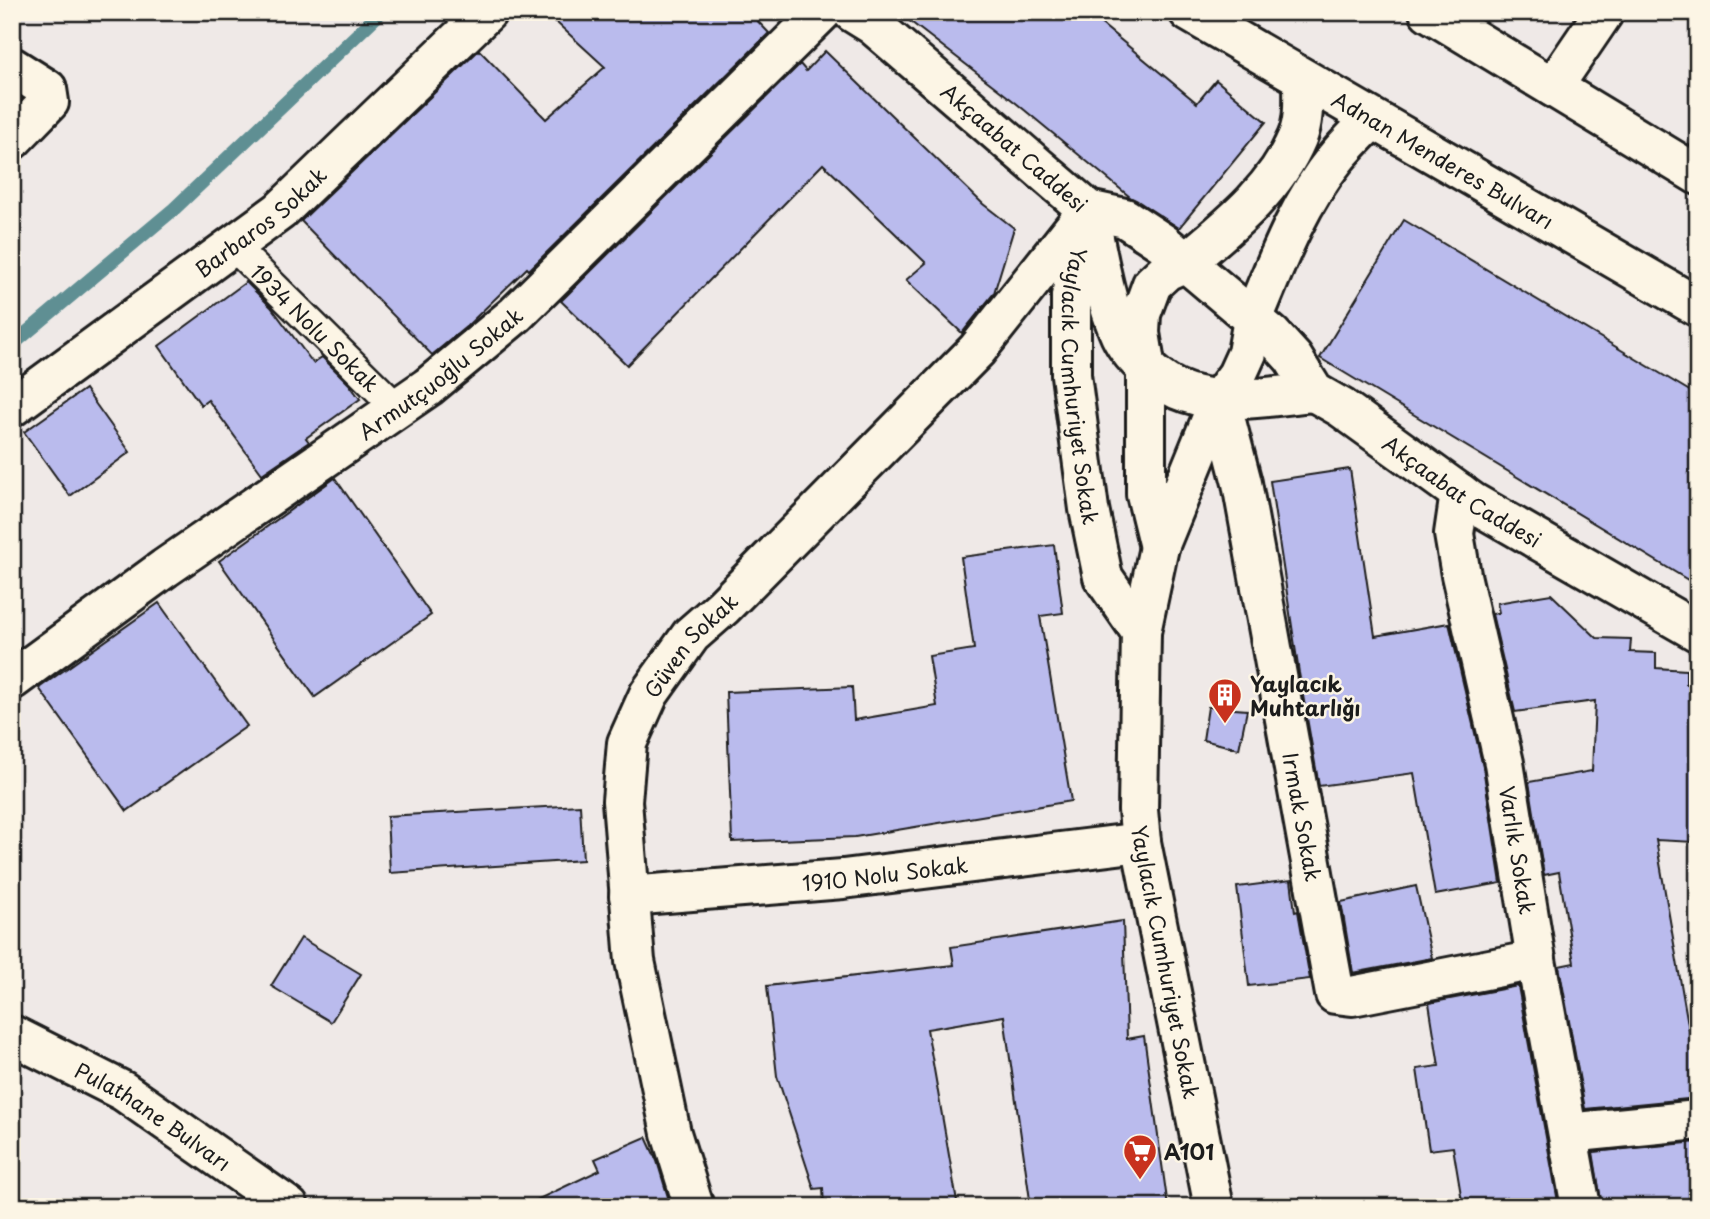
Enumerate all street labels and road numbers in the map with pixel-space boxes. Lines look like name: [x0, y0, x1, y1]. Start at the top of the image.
street label: Akçaabat Caddesi: [935, 75, 1095, 219]
street label: Adnan Menderes Bulvarı: [1327, 83, 1560, 236]
street label: Barbaros Sokak: [188, 159, 333, 284]
street label: Yaylacık Cumhuriyet Sokak: [1054, 245, 1108, 527]
street label: 1934 Nolu Sokak: [244, 256, 387, 399]
street label: Armutçuoğlu Sokak: [351, 299, 529, 447]
street label: Akçaabat Caddesi: [1377, 427, 1548, 555]
street label: Güven Sokak: [635, 585, 745, 704]
street label: Irmak Sokak: [1275, 750, 1330, 884]
street label: Varlık Sokak: [1492, 784, 1544, 916]
street label: Yaylacık Cumhuriyet Sokak: [1124, 822, 1208, 1102]
street label: 1910 Nolu Sokak: [801, 848, 970, 898]
street label: Pulathane Bulvarı: [70, 1053, 238, 1178]

